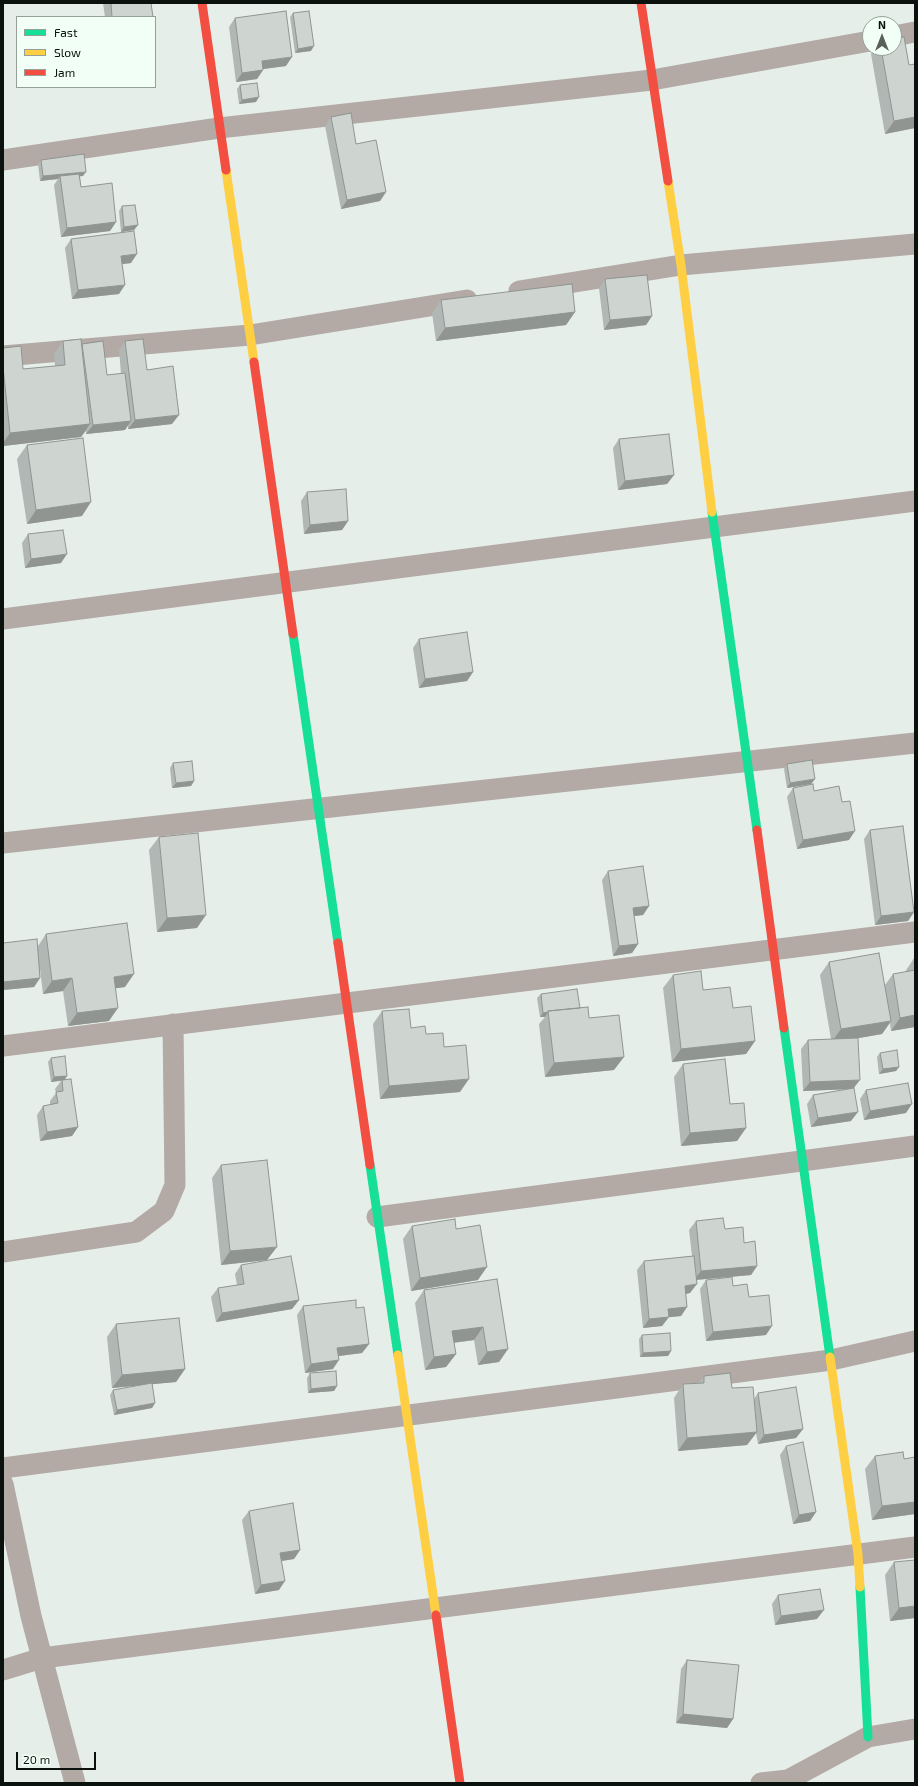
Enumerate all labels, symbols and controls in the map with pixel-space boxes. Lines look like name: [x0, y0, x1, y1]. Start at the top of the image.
legend: [16, 16, 156, 88]
north arrow: [862, 16, 902, 56]
text: N: [878, 18, 886, 31]
text: Fast: [54, 25, 77, 39]
text: Slow: [54, 45, 81, 59]
text: Jam: [54, 65, 75, 79]
scale bar: [18, 1744, 98, 1770]
text: 20 m: [23, 1752, 50, 1766]

